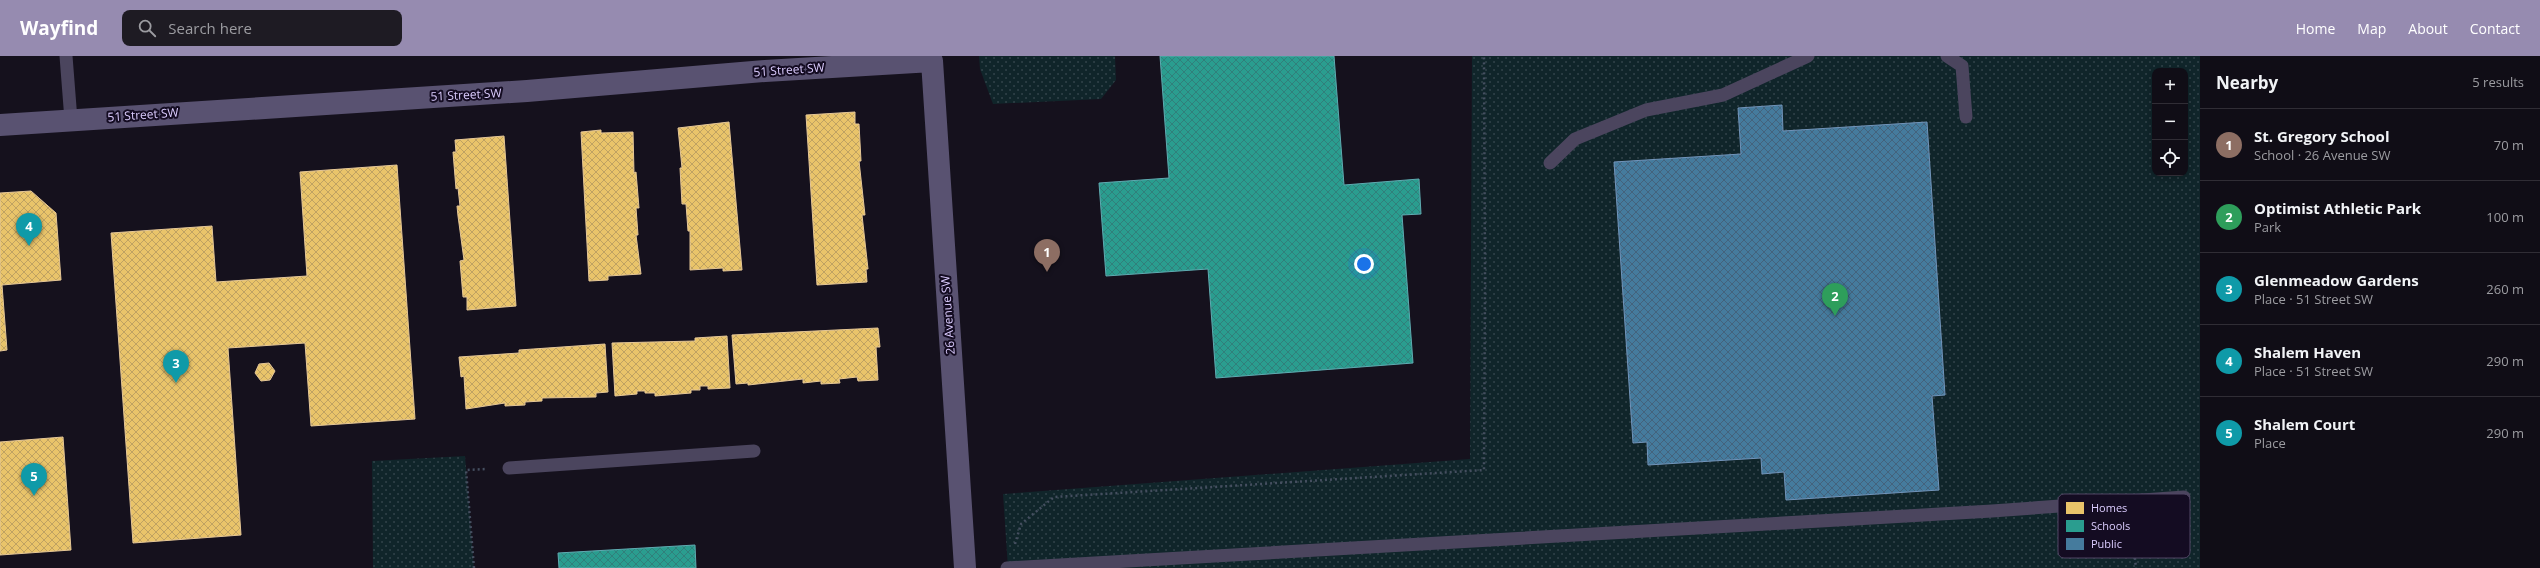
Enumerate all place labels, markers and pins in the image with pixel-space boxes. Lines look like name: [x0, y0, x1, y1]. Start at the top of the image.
pin: 4: [16, 213, 42, 246]
pin: 1: [1034, 239, 1060, 272]
pin: 2: [1822, 283, 1848, 316]
pin: 3: [163, 350, 189, 383]
pin: 5: [21, 463, 47, 496]

